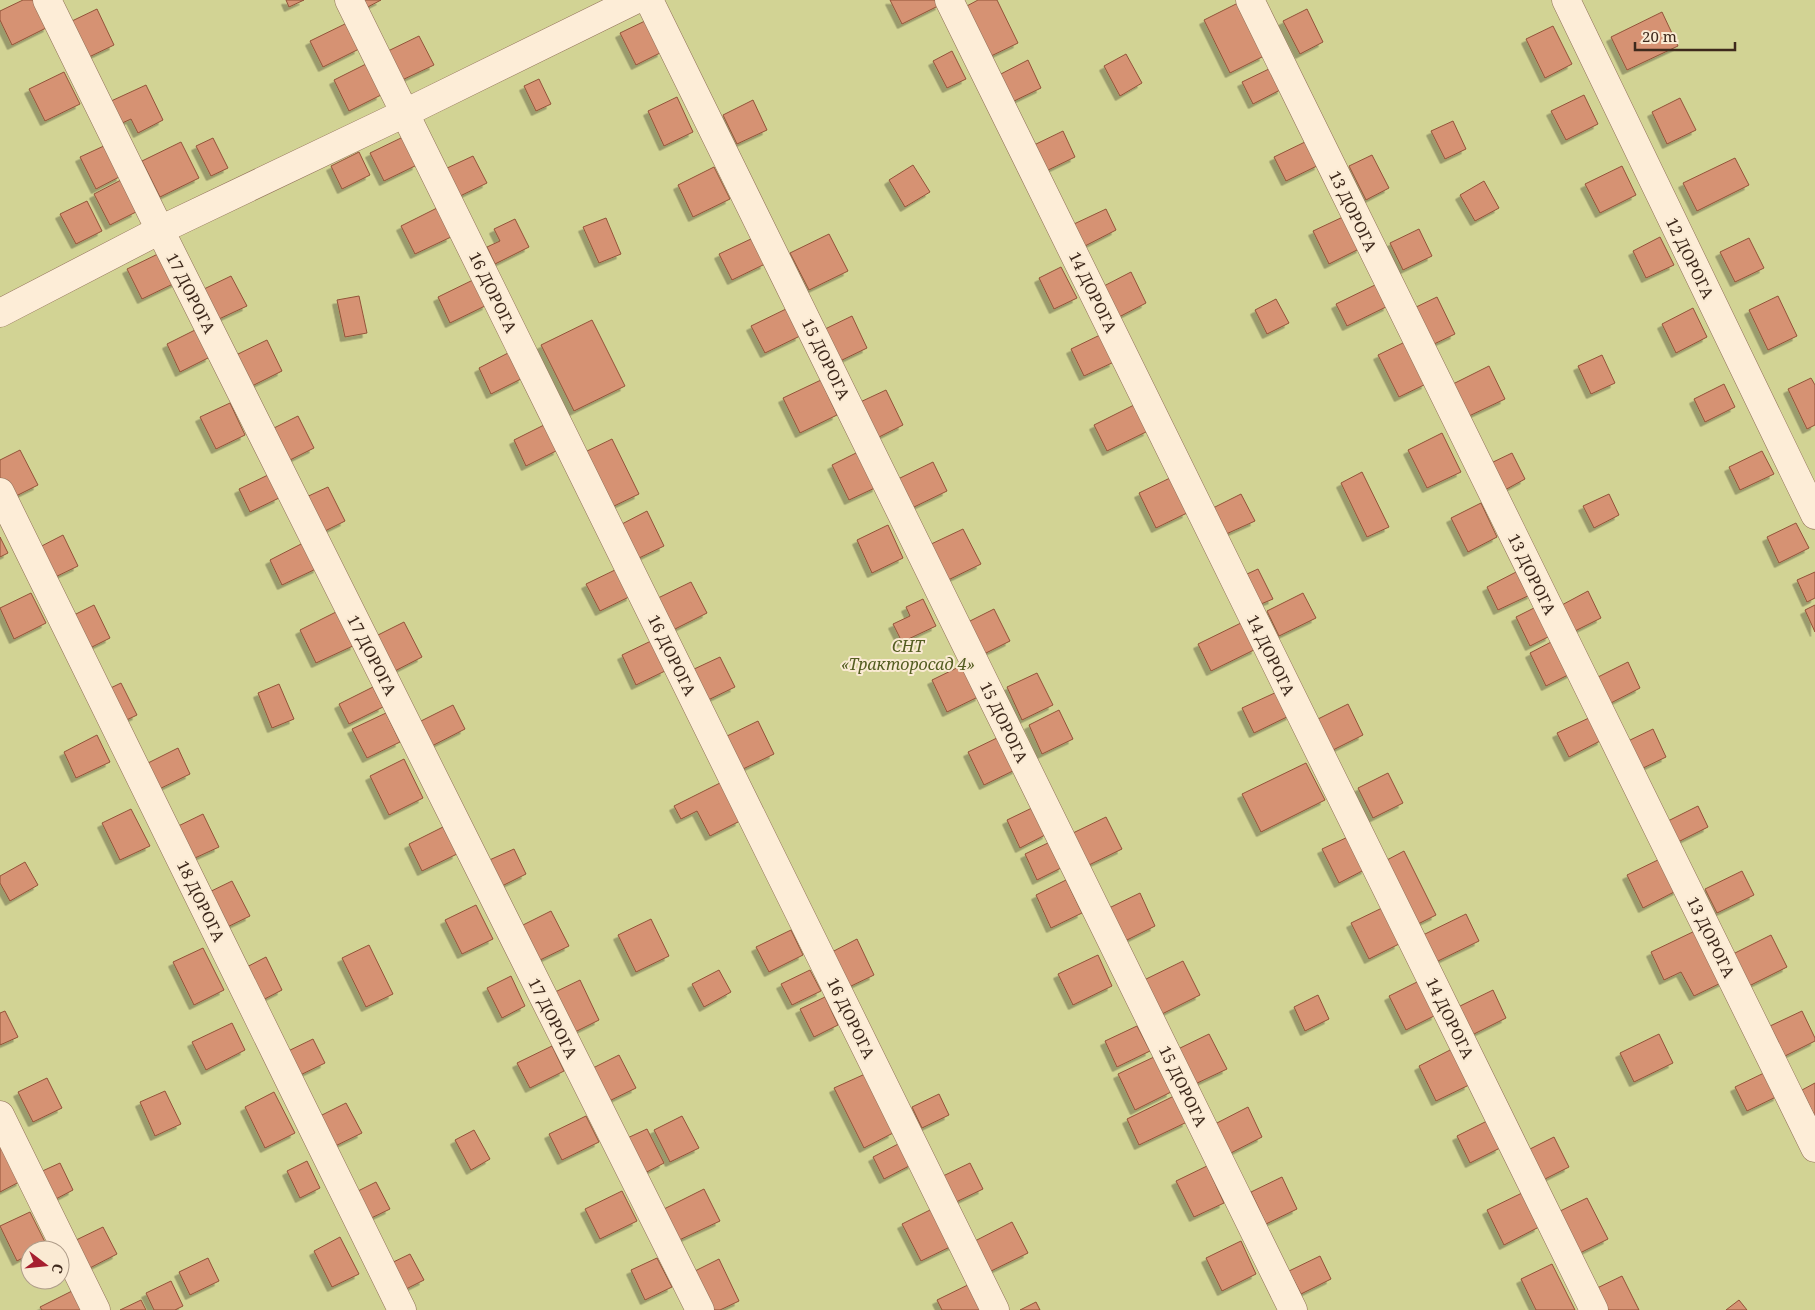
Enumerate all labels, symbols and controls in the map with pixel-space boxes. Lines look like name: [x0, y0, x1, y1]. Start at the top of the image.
scale bar: [1635, 20, 1735, 52]
text: 20 m: [1642, 26, 1677, 46]
street label: 13 ДОРОГА: [1324, 167, 1382, 256]
street label: 12 ДОРОГА: [1661, 214, 1719, 303]
street label: 16 ДОРОГА: [464, 248, 522, 337]
street label: 14 ДОРОГА: [1064, 248, 1122, 337]
street label: 17 ДОРОГА: [161, 249, 221, 338]
street label: 15 ДОРОГА: [797, 315, 855, 404]
street label: 13 ДОРОГА: [1503, 530, 1561, 619]
street label: 17 ДОРОГА: [342, 611, 402, 700]
street label: 16 ДОРОГА: [643, 611, 701, 700]
street label: 14 ДОРОГА: [1242, 611, 1300, 700]
park label: СНТ «Тракторосад 4»: [841, 635, 975, 675]
street label: 15 ДОРОГА: [975, 678, 1033, 767]
street label: 18 ДОРОГА: [172, 857, 230, 946]
street label: 13 ДОРОГА: [1682, 893, 1740, 982]
street label: 17 ДОРОГА: [523, 974, 583, 1063]
street label: 16 ДОРОГА: [822, 974, 880, 1063]
street label: 14 ДОРОГА: [1421, 974, 1479, 1063]
street label: 15 ДОРОГА: [1154, 1042, 1212, 1131]
north arrow: [20, 1240, 70, 1290]
text: С: [48, 1262, 68, 1276]

